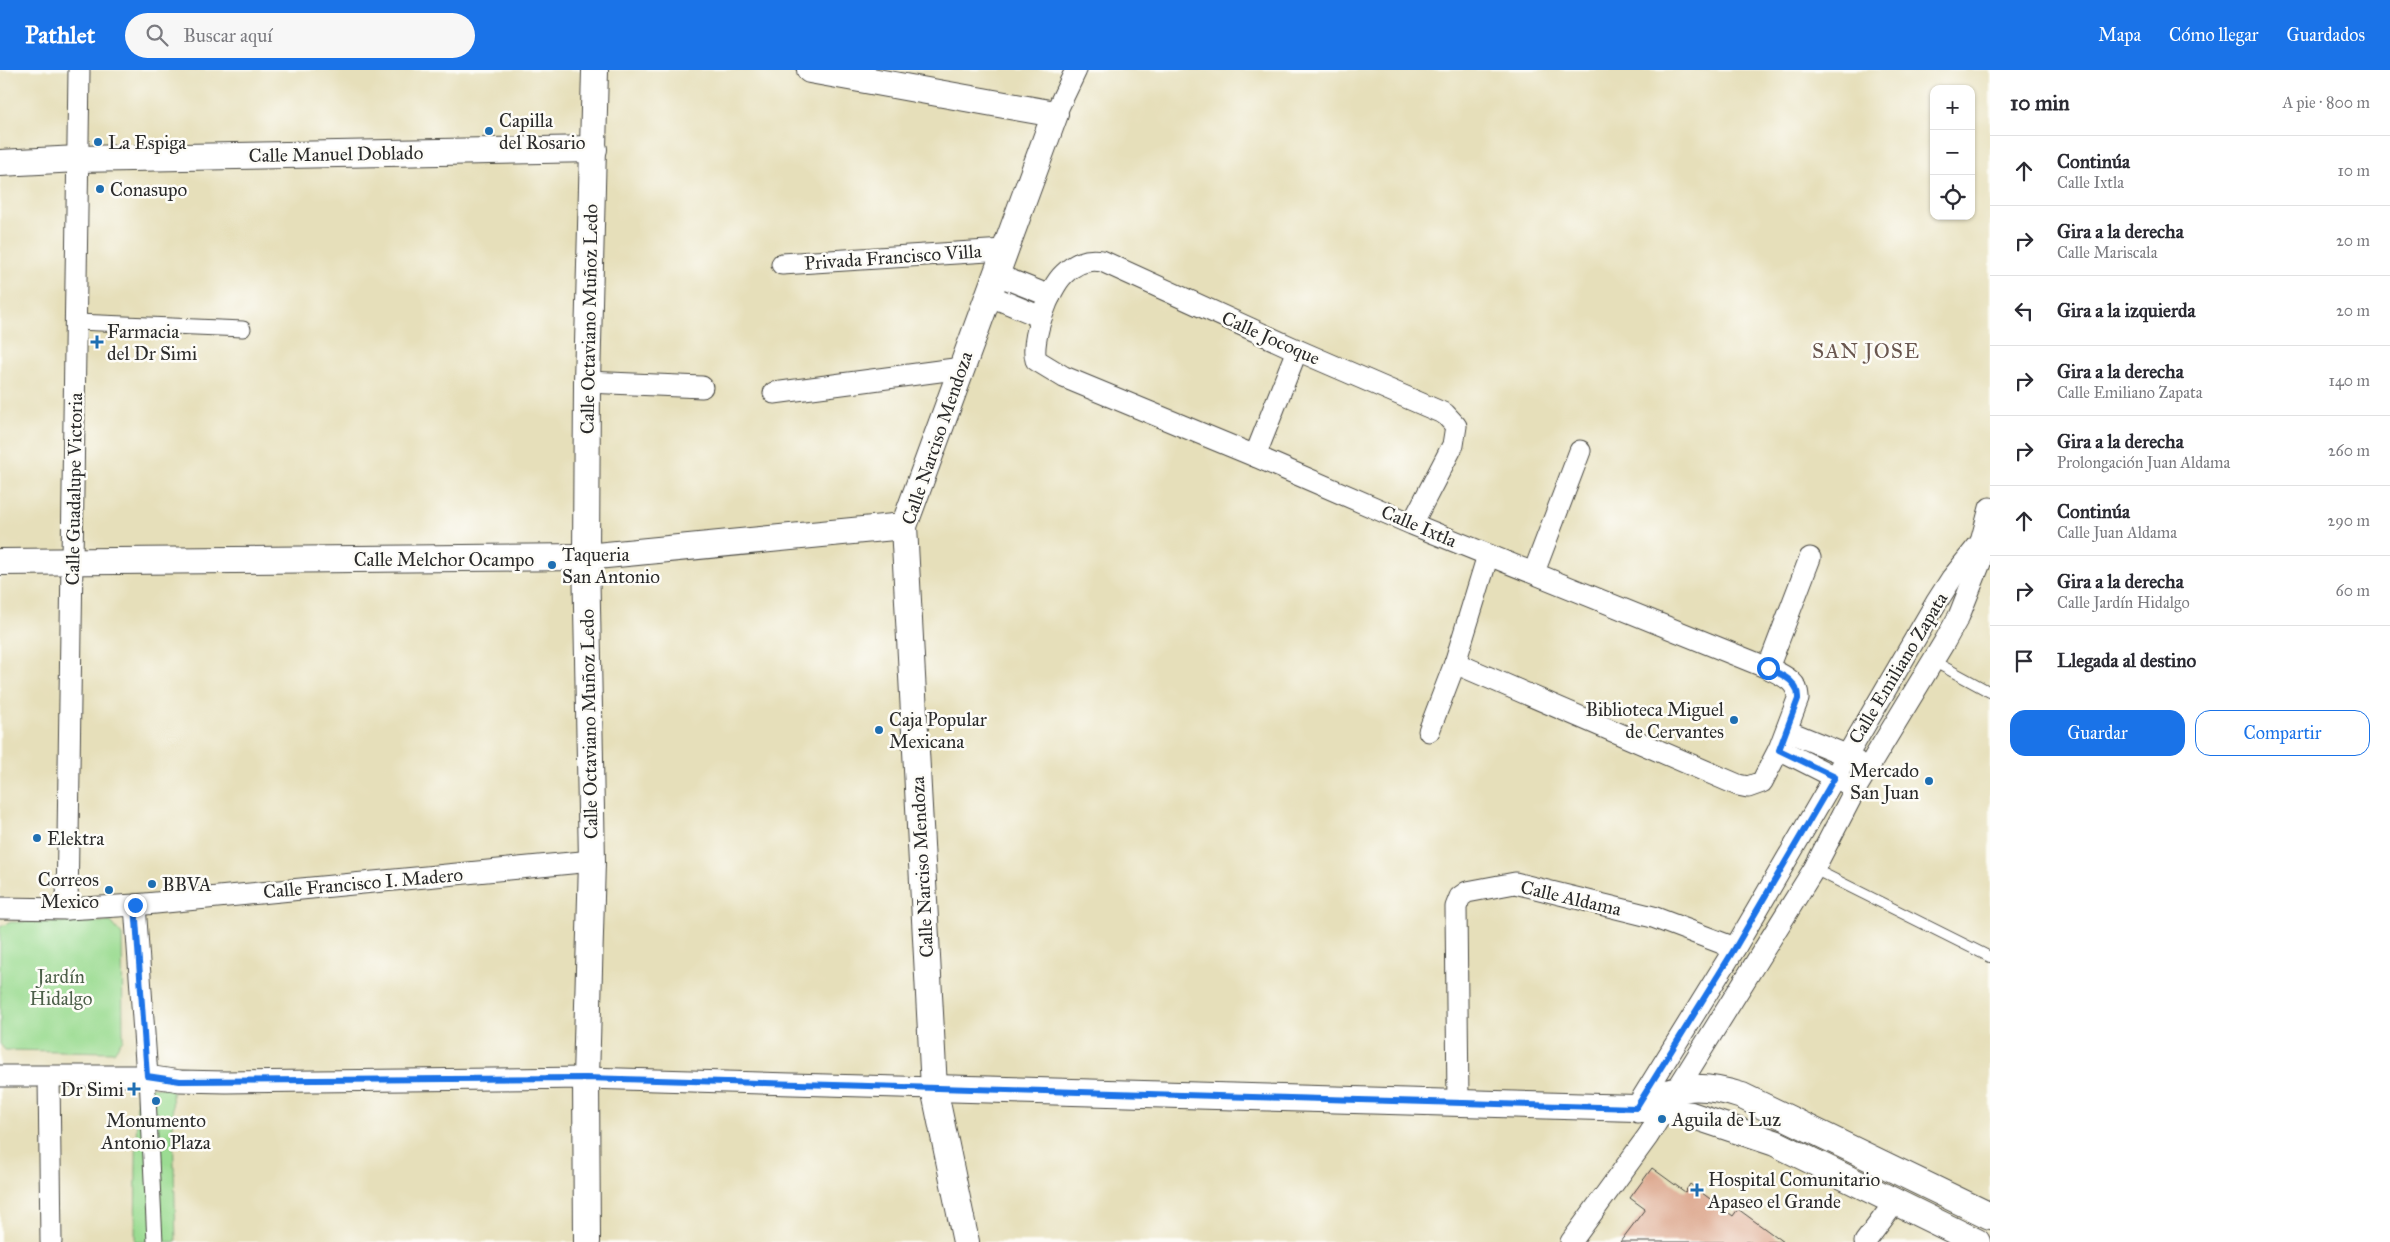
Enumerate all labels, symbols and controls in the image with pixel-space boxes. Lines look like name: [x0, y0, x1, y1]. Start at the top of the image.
search box: [125, 13, 475, 58]
text: Pathlet: [25, 20, 95, 50]
icon: search: [143, 21, 171, 49]
text: Buscar aquí: [183, 24, 273, 47]
text: Mapa: [2098, 24, 2141, 46]
text: Cómo llegar: [2169, 24, 2259, 46]
text: Guardados: [2287, 24, 2365, 46]
map controls: [1930, 85, 1975, 220]
button: +: [1930, 85, 1975, 130]
text: 10 min: [2010, 90, 2070, 116]
text: A pie · 800 m: [2282, 93, 2370, 112]
place label: Capilla del Rosario: [499, 109, 586, 154]
marker: Capilla del Rosario: [483, 125, 495, 137]
button: −: [1930, 130, 1975, 175]
place label: La Espiga: [108, 131, 187, 155]
marker: La Espiga: [92, 136, 104, 148]
street label: Calle Manuel Doblado: [249, 141, 424, 167]
text: Continúa: [2057, 150, 2130, 173]
icon: ahead: [2010, 157, 2038, 185]
text: 10 m: [2338, 161, 2370, 180]
text: Calle Ixtla: [2057, 173, 2124, 192]
button: locate: [1930, 175, 1975, 220]
place label: Conasupo: [110, 178, 188, 201]
marker: Conasupo: [94, 183, 106, 195]
street label: Calle Octaviano Muñoz Ledo: [575, 203, 603, 434]
text: Gira a la derecha: [2057, 220, 2184, 243]
icon: right: [2010, 227, 2038, 255]
text: 20 m: [2336, 231, 2370, 250]
street label: Privada Francisco Villa: [804, 239, 983, 275]
text: Calle Mariscala: [2057, 243, 2157, 262]
icon: left: [2010, 297, 2038, 325]
text: Gira a la izquierda: [2057, 299, 2196, 322]
text: 20 m: [2336, 301, 2370, 320]
street label: Calle Jocoque: [1218, 306, 1324, 371]
place label: Farmacia del Dr Simi: [107, 320, 197, 365]
marker: Farmacia del Dr Simi: [91, 336, 103, 348]
district label: SAN JOSE: [1812, 338, 1920, 364]
street label: Calle Narciso Mendoza: [897, 347, 978, 528]
text: Gira a la derecha: [2057, 360, 2184, 383]
icon: right: [2010, 367, 2038, 395]
text: 140 m: [2329, 371, 2370, 390]
text: Calle Emiliano Zapata: [2057, 383, 2202, 402]
street label: Calle Guadalupe Victoria: [61, 392, 87, 585]
text: Gira a la derecha: [2057, 430, 2184, 453]
icon: right: [2010, 437, 2038, 465]
text: 260 m: [2328, 441, 2370, 460]
text: Prolongación Juan Aldama: [2057, 453, 2230, 472]
street label: Calle Ixtla: [1378, 500, 1461, 553]
text: Continúa: [2057, 500, 2130, 523]
icon: ahead: [2010, 507, 2038, 535]
text: 290 m: [2327, 511, 2370, 530]
text: Calle Juan Aldama: [2057, 523, 2177, 542]
place label: Taqueria San Antonio: [562, 543, 660, 588]
street label: Calle Melchor Ocampo: [354, 548, 535, 571]
marker: Taqueria San Antonio: [546, 559, 558, 571]
text: Gira a la derecha: [2057, 570, 2184, 593]
icon: right: [2010, 577, 2038, 605]
text: 60 m: [2336, 581, 2370, 600]
street label: Calle Emiliano Zapata: [1844, 587, 1953, 748]
text: Calle Jardín Hidalgo: [2057, 593, 2190, 612]
street label: Calle Octaviano Muñoz Ledo: [575, 608, 603, 839]
icon: arrive: [2010, 647, 2038, 675]
text: Llegada al destino: [2057, 649, 2196, 672]
route start: [1757, 657, 1780, 680]
place label: Biblioteca Miguel de Cervantes: [1585, 698, 1725, 743]
place label: Caja Popular Mexicana: [889, 708, 988, 753]
button: Guardar: [2010, 710, 2185, 756]
button: Compartir: [2195, 710, 2370, 756]
marker: Biblioteca Miguel de Cervantes: [1728, 714, 1740, 726]
marker: Caja Popular Mexicana: [873, 724, 885, 736]
place label: Mercado San Juan: [1849, 759, 1919, 805]
street label: Calle Narciso Mendoza: [906, 775, 938, 958]
marker: Mercado San Juan: [1923, 775, 1935, 787]
place label: Elektra: [47, 827, 105, 850]
marker: Elektra: [31, 832, 43, 844]
street label: Calle Francisco I. Madero: [262, 863, 464, 903]
place label: Correos Mexico: [38, 868, 99, 913]
place label: BBVA: [162, 873, 212, 896]
street label: Calle Aldama: [1518, 875, 1625, 921]
marker: BBVA: [146, 878, 158, 890]
marker: Correos Mexico: [103, 884, 115, 896]
route end: [124, 894, 147, 917]
park label: Jardín Hidalgo: [30, 965, 93, 1011]
place label: Dr Simi: [60, 1078, 124, 1101]
marker: Dr Simi: [128, 1083, 140, 1095]
marker: Monumento Antonio Plaza: [150, 1095, 162, 1107]
place label: Aguila de Luz: [1671, 1108, 1781, 1132]
place label: Monumento Antonio Plaza: [100, 1109, 212, 1154]
marker: Aguila de Luz: [1656, 1113, 1668, 1125]
place label: Hospital Comunitario Apaseo el Grande: [1707, 1168, 1880, 1213]
marker: Hospital Comunitario Apaseo el Grande: [1690, 1183, 1704, 1197]

